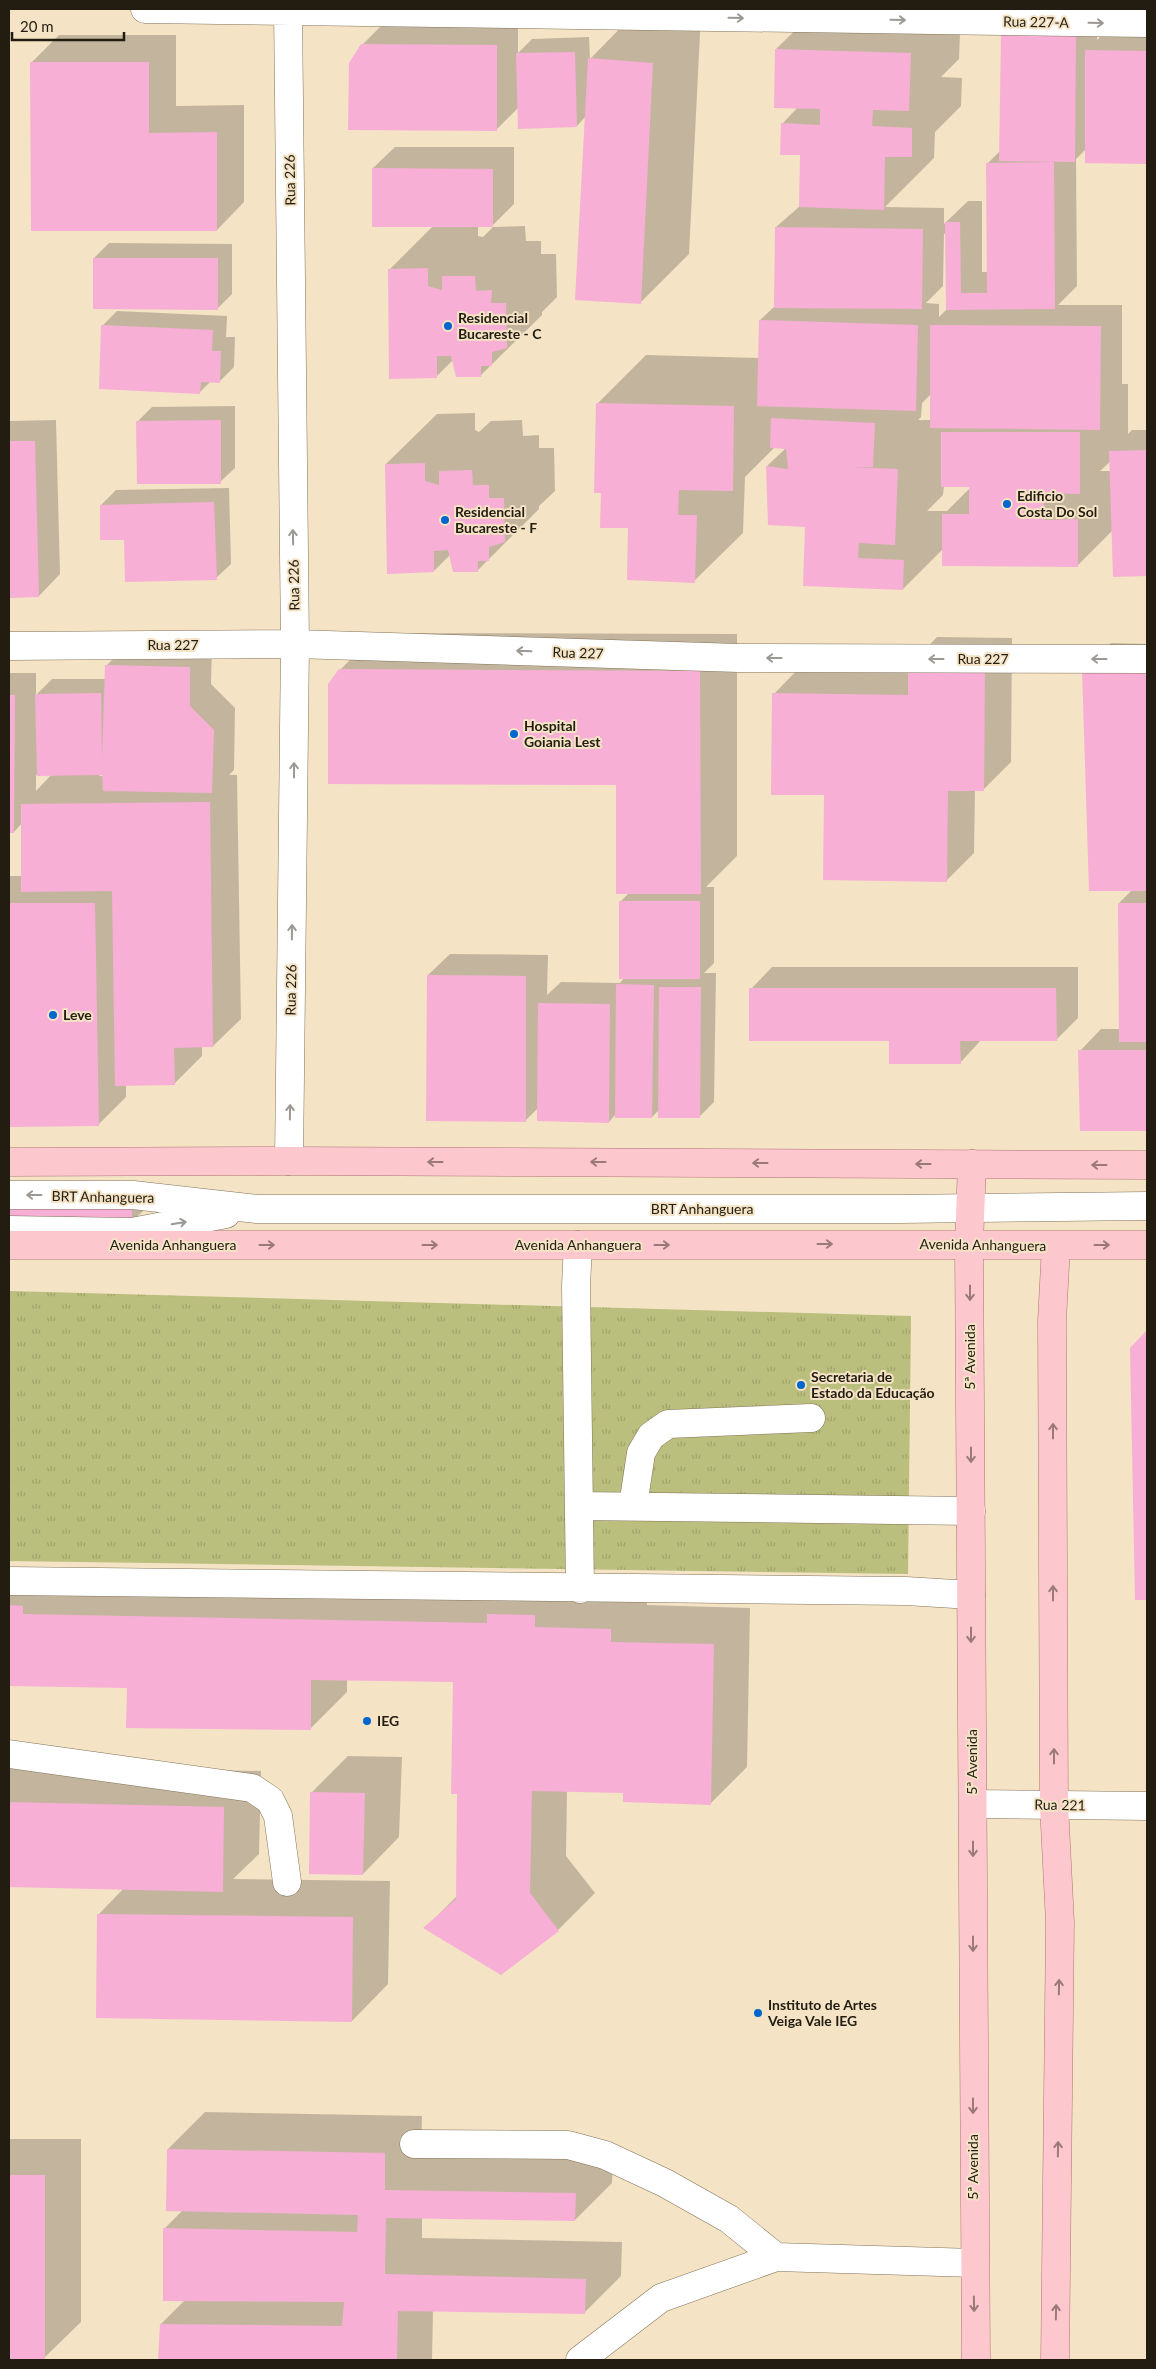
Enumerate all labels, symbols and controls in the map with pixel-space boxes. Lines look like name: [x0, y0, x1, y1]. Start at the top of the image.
scale bar: [12, 10, 125, 42]
street label: Rua 227-A: [1003, 12, 1070, 31]
one-way arrow: [728, 13, 744, 23]
one-way arrow: [890, 15, 906, 25]
text: 20 m: [20, 17, 54, 35]
one-way arrow: [1087, 18, 1103, 27]
street label: Rua 226: [281, 154, 298, 206]
place label: Residencial Bucareste - C: [458, 309, 542, 342]
marker: Residencial Bucareste - C: [442, 320, 454, 332]
place label: Edificio Costa Do Sol: [1017, 487, 1097, 520]
marker: Edificio Costa Do Sol: [1001, 498, 1013, 510]
place label: Residencial Bucareste - F: [455, 503, 537, 536]
marker: Residencial Bucareste - F: [439, 514, 451, 526]
one-way arrow: [289, 529, 298, 545]
street label: Rua 226: [285, 559, 302, 611]
street label: Rua 227: [147, 636, 199, 653]
street label: Rua 227: [552, 643, 604, 662]
one-way arrow: [516, 647, 532, 656]
street label: Rua 227: [957, 650, 1009, 667]
one-way arrow: [766, 653, 782, 663]
one-way arrow: [928, 654, 944, 664]
one-way arrow: [1091, 654, 1107, 664]
place label: Hospital Goiania Lest: [524, 717, 601, 750]
marker: Hospital Goiania Lest: [508, 728, 520, 740]
one-way arrow: [289, 762, 299, 778]
one-way arrow: [287, 924, 297, 940]
street label: Rua 226: [282, 964, 299, 1016]
place label: Leve: [63, 1006, 92, 1023]
marker: Leve: [47, 1009, 59, 1021]
one-way arrow: [285, 1104, 295, 1120]
one-way arrow: [428, 1157, 444, 1166]
one-way arrow: [590, 1157, 606, 1167]
one-way arrow: [753, 1158, 769, 1168]
one-way arrow: [915, 1159, 932, 1169]
one-way arrow: [1091, 1160, 1107, 1170]
street label: BRT Anhanguera: [52, 1187, 155, 1206]
one-way arrow: [27, 1190, 43, 1200]
street label: BRT Anhanguera: [651, 1200, 753, 1217]
one-way arrow: [171, 1217, 187, 1227]
street label: Avenida Anhanguera: [920, 1235, 1047, 1254]
street label: Avenida Anhanguera: [110, 1236, 236, 1253]
street label: Avenida Anhanguera: [515, 1236, 641, 1253]
one-way arrow: [816, 1239, 833, 1249]
one-way arrow: [259, 1240, 275, 1250]
one-way arrow: [422, 1240, 438, 1250]
one-way arrow: [654, 1240, 670, 1250]
one-way arrow: [1094, 1240, 1110, 1250]
one-way arrow: [965, 1284, 975, 1300]
street label: 5ª Avenida: [961, 1324, 978, 1390]
place label: Secretaria de Estado da Educação: [811, 1368, 935, 1401]
marker: Secretaria de Estado da Educação: [795, 1379, 807, 1391]
one-way arrow: [1048, 1423, 1058, 1440]
one-way arrow: [966, 1446, 976, 1463]
one-way arrow: [1048, 1586, 1058, 1602]
one-way arrow: [967, 1627, 976, 1643]
place label: IEG: [377, 1712, 399, 1729]
marker: IEG: [361, 1715, 373, 1727]
street label: 5ª Avenida: [963, 1729, 980, 1795]
one-way arrow: [1049, 1748, 1059, 1764]
street label: Rua 221: [1034, 1796, 1086, 1813]
one-way arrow: [968, 1841, 978, 1857]
one-way arrow: [968, 1935, 978, 1951]
one-way arrow: [1054, 1979, 1064, 1995]
place label: Instituto de Artes Veiga Vale IEG: [767, 1996, 877, 2029]
marker: Instituto de Artes Veiga Vale IEG: [752, 2007, 764, 2019]
one-way arrow: [968, 2098, 978, 2114]
street label: 5ª Avenida: [964, 2134, 981, 2200]
one-way arrow: [1053, 2141, 1063, 2158]
one-way arrow: [970, 2295, 979, 2311]
one-way arrow: [1051, 2304, 1061, 2320]

